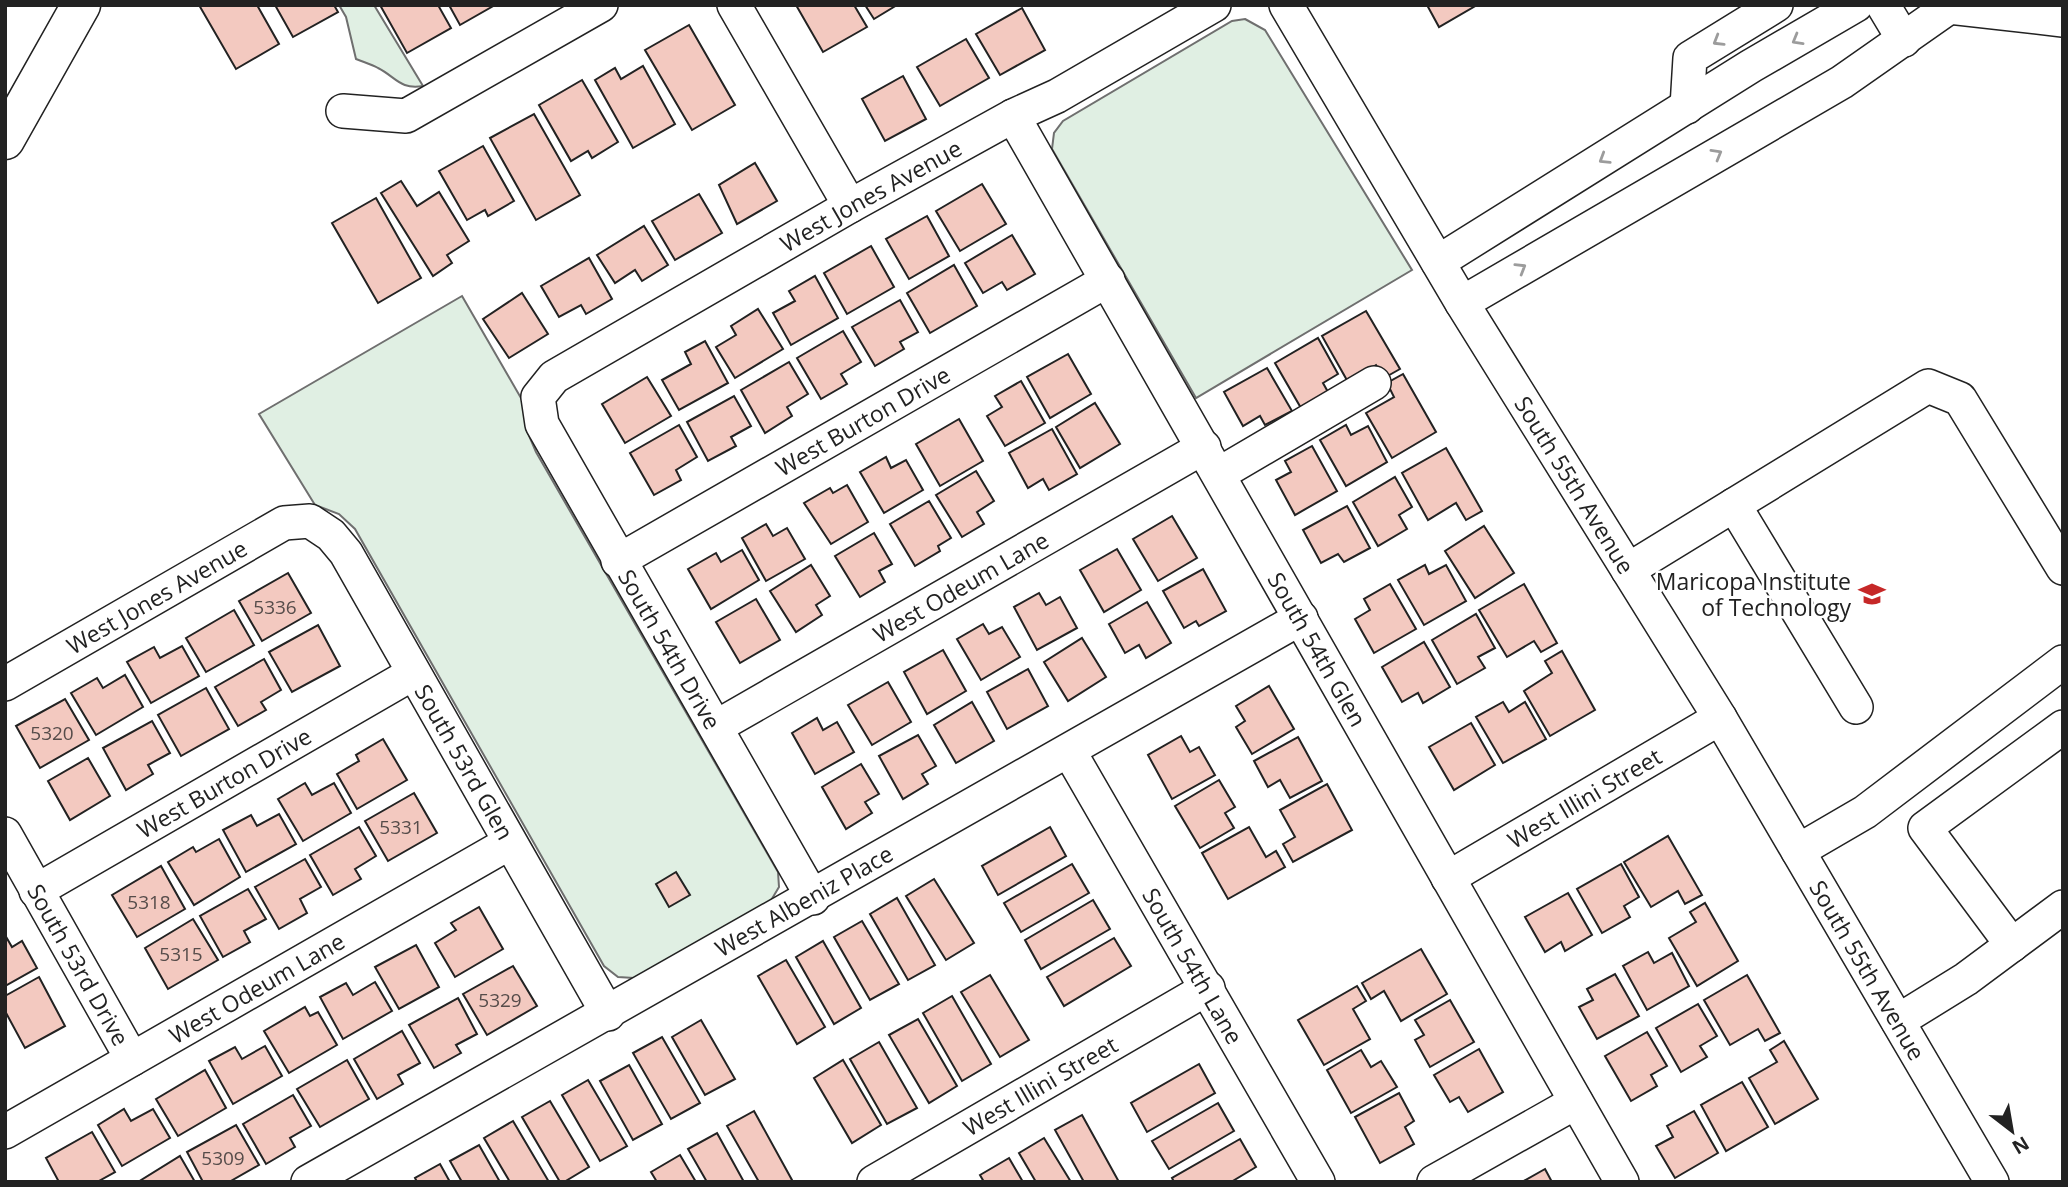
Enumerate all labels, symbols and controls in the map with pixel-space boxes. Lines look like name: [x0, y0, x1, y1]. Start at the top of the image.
one-way arrow: [1791, 31, 1804, 44]
one-way arrow: [1713, 32, 1726, 45]
street label: West Jones Avenue: [774, 132, 967, 259]
one-way arrow: [1710, 149, 1723, 162]
one-way arrow: [1598, 151, 1611, 164]
one-way arrow: [1513, 263, 1526, 276]
street label: West Burton Drive: [770, 358, 956, 483]
street label: South 55th Avenue: [1508, 390, 1642, 580]
street label: West Odeum Lane: [867, 524, 1054, 650]
street label: West Jones Avenue: [60, 532, 253, 661]
street label: South 54th Drive: [611, 563, 729, 735]
place label: Maricopa Institute of Technology: [1656, 565, 1851, 623]
street label: South 54th Glen: [1261, 566, 1374, 732]
school or university icon: Maricopa Institute of Technology: [1857, 579, 1887, 609]
house number: 5336: [253, 594, 297, 620]
street label: South 53rd Glen: [408, 678, 522, 845]
house number: 5320: [30, 720, 74, 746]
street label: West Burton Drive: [131, 720, 317, 845]
street label: West Illini Street: [1501, 740, 1667, 856]
house number: 5331: [379, 814, 423, 840]
street label: West Albeniz Place: [709, 837, 898, 964]
street label: South 55th Avenue: [1803, 874, 1933, 1066]
street label: South 53rd Drive: [20, 878, 137, 1051]
street label: South 54th Lane: [1135, 882, 1251, 1050]
house number: 5318: [127, 889, 171, 915]
street label: West Odeum Lane: [163, 925, 350, 1051]
house number: 5315: [159, 941, 203, 967]
house number: 5329: [478, 987, 522, 1013]
street label: West Illini Street: [957, 1028, 1123, 1143]
north arrow: [1977, 1096, 2047, 1166]
text: N: [2007, 1130, 2034, 1161]
house number: 5309: [201, 1145, 245, 1171]

